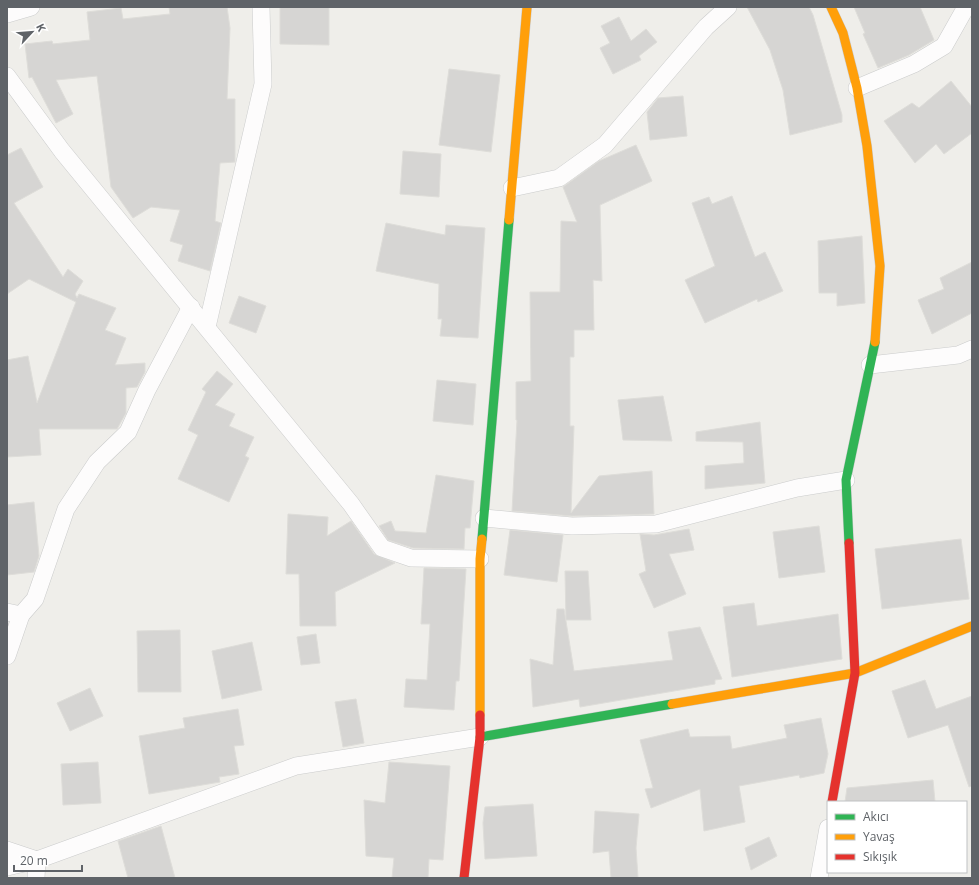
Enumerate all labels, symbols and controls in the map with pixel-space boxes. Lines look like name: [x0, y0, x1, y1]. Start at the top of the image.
north arrow: [12, 12, 52, 52]
text: K: [33, 21, 50, 35]
legend: [827, 801, 967, 873]
text: Akıcı: [863, 808, 889, 825]
text: Yavaş: [863, 828, 895, 845]
scale bar: [14, 847, 82, 873]
text: Sıkışık: [863, 848, 898, 865]
text: 20 m: [20, 852, 48, 869]

